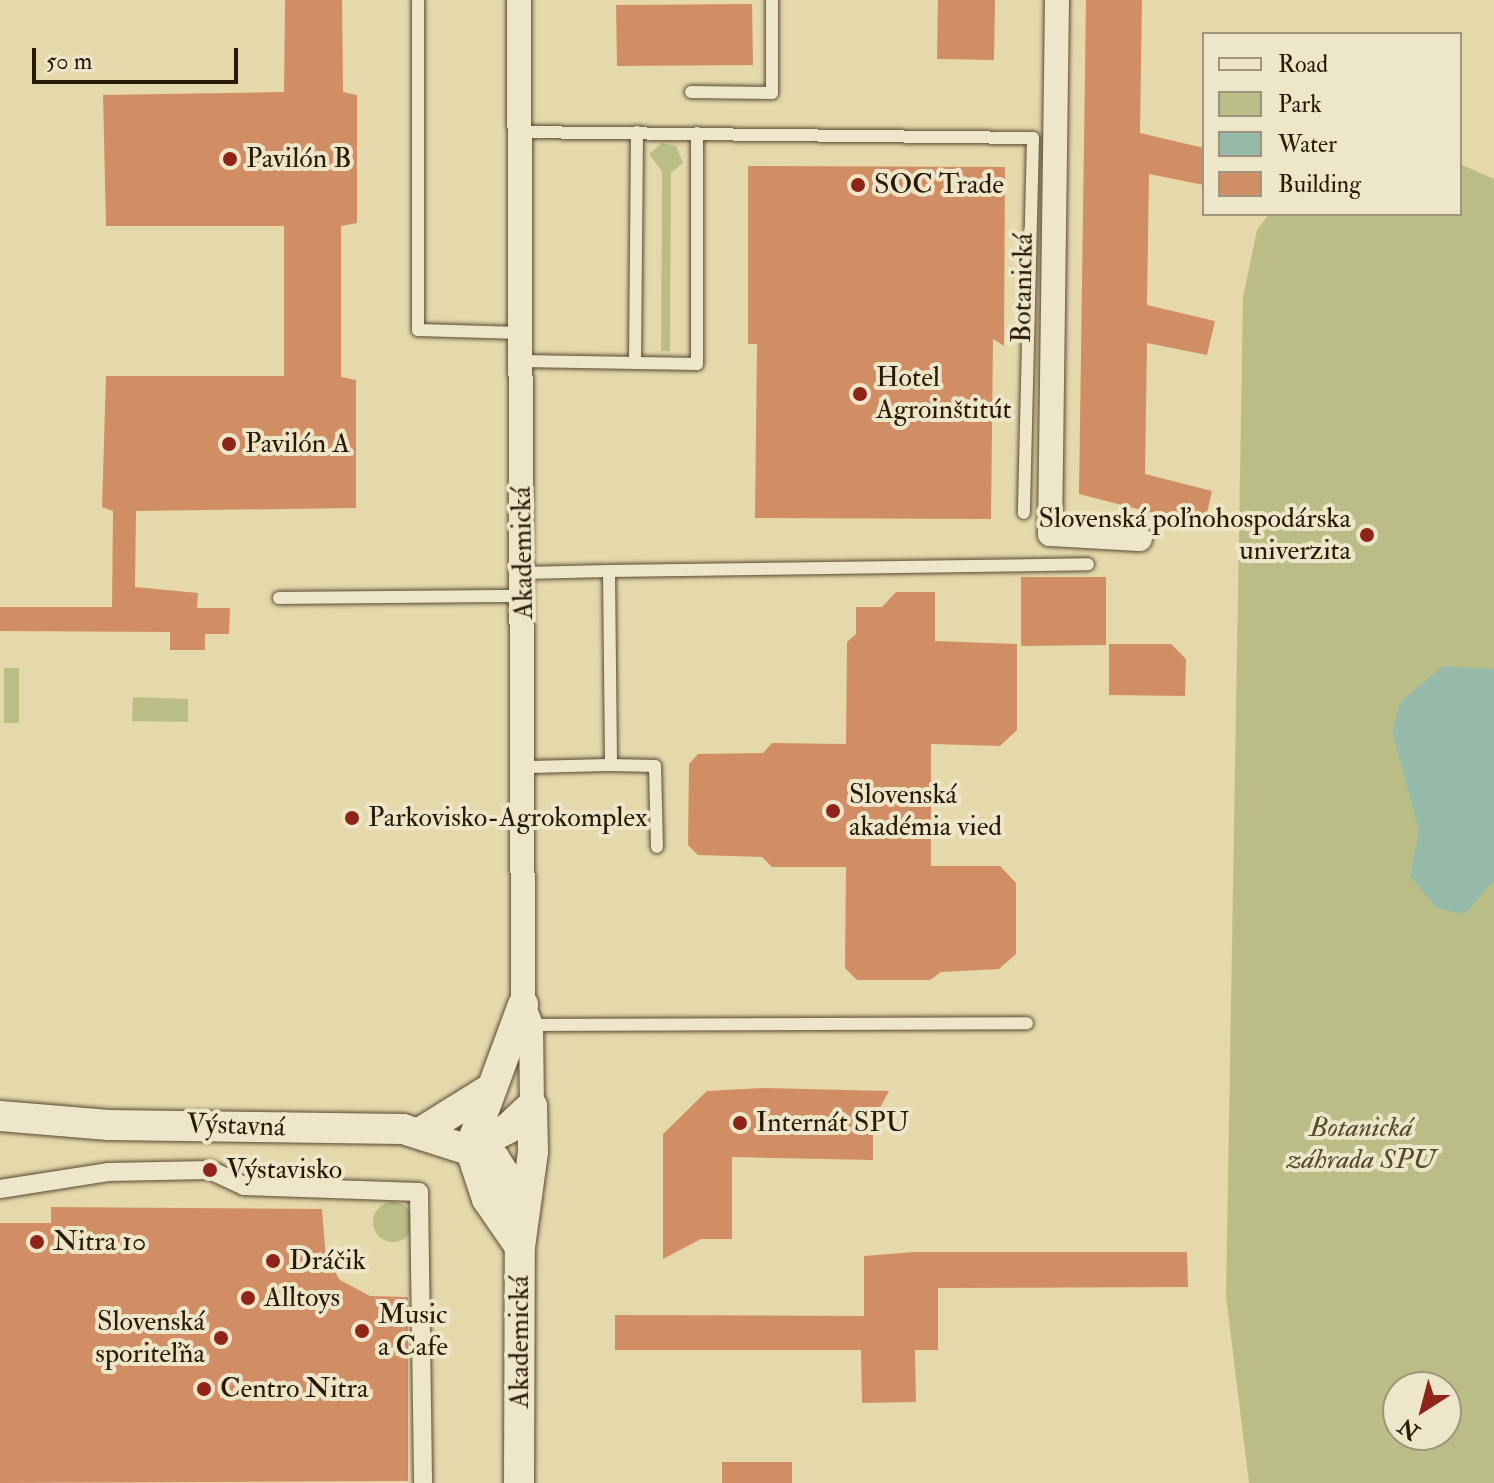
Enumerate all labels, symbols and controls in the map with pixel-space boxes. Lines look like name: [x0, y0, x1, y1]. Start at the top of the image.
scale bar: [36, 32, 242, 82]
legend: [1202, 32, 1462, 216]
text: 50 m: [46, 46, 92, 77]
text: Road: [1278, 49, 1328, 80]
text: Park: [1278, 89, 1322, 120]
text: Water: [1278, 129, 1337, 160]
place label: Pavilón B: [246, 142, 352, 176]
marker: Pavilón B: [221, 150, 239, 168]
place label: SOC Trade: [874, 168, 1004, 202]
text: Building: [1278, 169, 1361, 200]
marker: SOC Trade: [849, 176, 867, 194]
street label: Botanická: [1005, 233, 1041, 343]
place label: Hotel Agroinštitút: [876, 361, 1012, 427]
marker: Hotel Agroinštitút: [851, 385, 869, 403]
place label: Pavilón A: [245, 427, 350, 461]
marker: Pavilón A: [220, 435, 238, 453]
street label: Akademická: [505, 486, 541, 620]
place label: Slovenská poľnohospodárska univerzita: [1038, 502, 1351, 568]
marker: Slovenská poľnohospodárska univerzita: [1358, 526, 1376, 544]
place label: Slovenská akadémia vied: [849, 778, 1002, 844]
place label: Parkovisko-Agrokomplex: [368, 801, 647, 835]
marker: Slovenská akadémia vied: [824, 802, 842, 820]
marker: Parkovisko-Agrokomplex: [343, 809, 361, 827]
place label: Internát SPU: [756, 1106, 909, 1140]
street label: Výstavná: [186, 1107, 286, 1145]
park label: Botanická záhrada SPU: [1287, 1111, 1435, 1177]
marker: Internát SPU: [731, 1114, 749, 1132]
place label: Výstavisko: [226, 1153, 342, 1187]
marker: Výstavisko: [201, 1161, 219, 1179]
place label: Nitra 10: [53, 1225, 146, 1259]
marker: Nitra 10: [28, 1233, 46, 1251]
place label: Dráčik: [289, 1244, 366, 1278]
marker: Dráčik: [264, 1252, 282, 1270]
street label: Akademická: [503, 1276, 537, 1408]
place label: Alltoys: [264, 1281, 340, 1315]
marker: Alltoys: [239, 1289, 257, 1307]
place label: Music a Cafe: [378, 1298, 448, 1364]
place label: Slovenská sporiteľňa: [95, 1305, 205, 1371]
marker: Music a Cafe: [353, 1322, 371, 1340]
marker: Slovenská sporiteľňa: [212, 1329, 230, 1347]
north arrow: [1382, 1371, 1462, 1451]
place label: Centro Nitra: [220, 1372, 368, 1406]
marker: Centro Nitra: [195, 1380, 213, 1398]
text: N: [1393, 1412, 1425, 1446]

